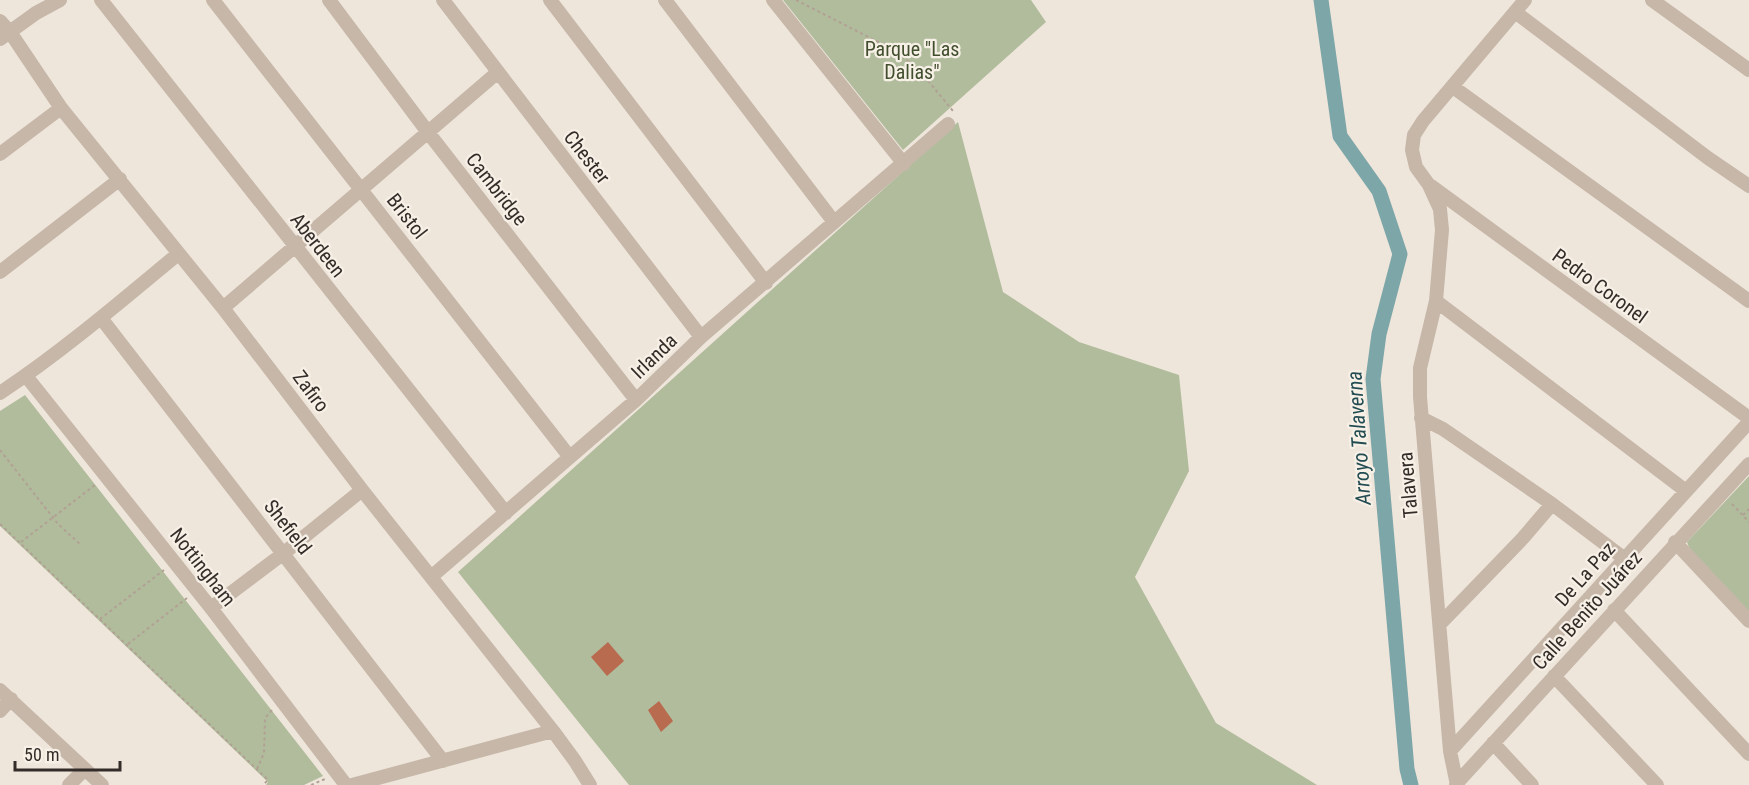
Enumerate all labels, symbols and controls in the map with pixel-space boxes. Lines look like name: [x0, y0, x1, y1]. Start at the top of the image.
park label: Parque "Las Dalias": [865, 37, 959, 84]
street label: Chester: [559, 126, 615, 188]
street label: Cambridge: [461, 148, 533, 230]
street label: Bristol: [382, 188, 432, 244]
street label: Aberdeen: [285, 208, 351, 282]
street label: Pedro Coronel: [1548, 243, 1652, 329]
street label: Irlanda: [626, 328, 682, 384]
street label: Zafiro: [288, 365, 334, 417]
water label: Arroyo Talaverna: [1342, 370, 1376, 507]
street label: Talavera: [1393, 451, 1423, 519]
street label: Shefield: [259, 495, 317, 559]
street label: Nottingham: [165, 523, 241, 611]
street label: De La Paz: [1550, 537, 1620, 611]
street label: Calle Benito Juárez: [1527, 546, 1647, 674]
scale bar: [15, 734, 120, 772]
text: 50 m: [24, 744, 59, 765]

